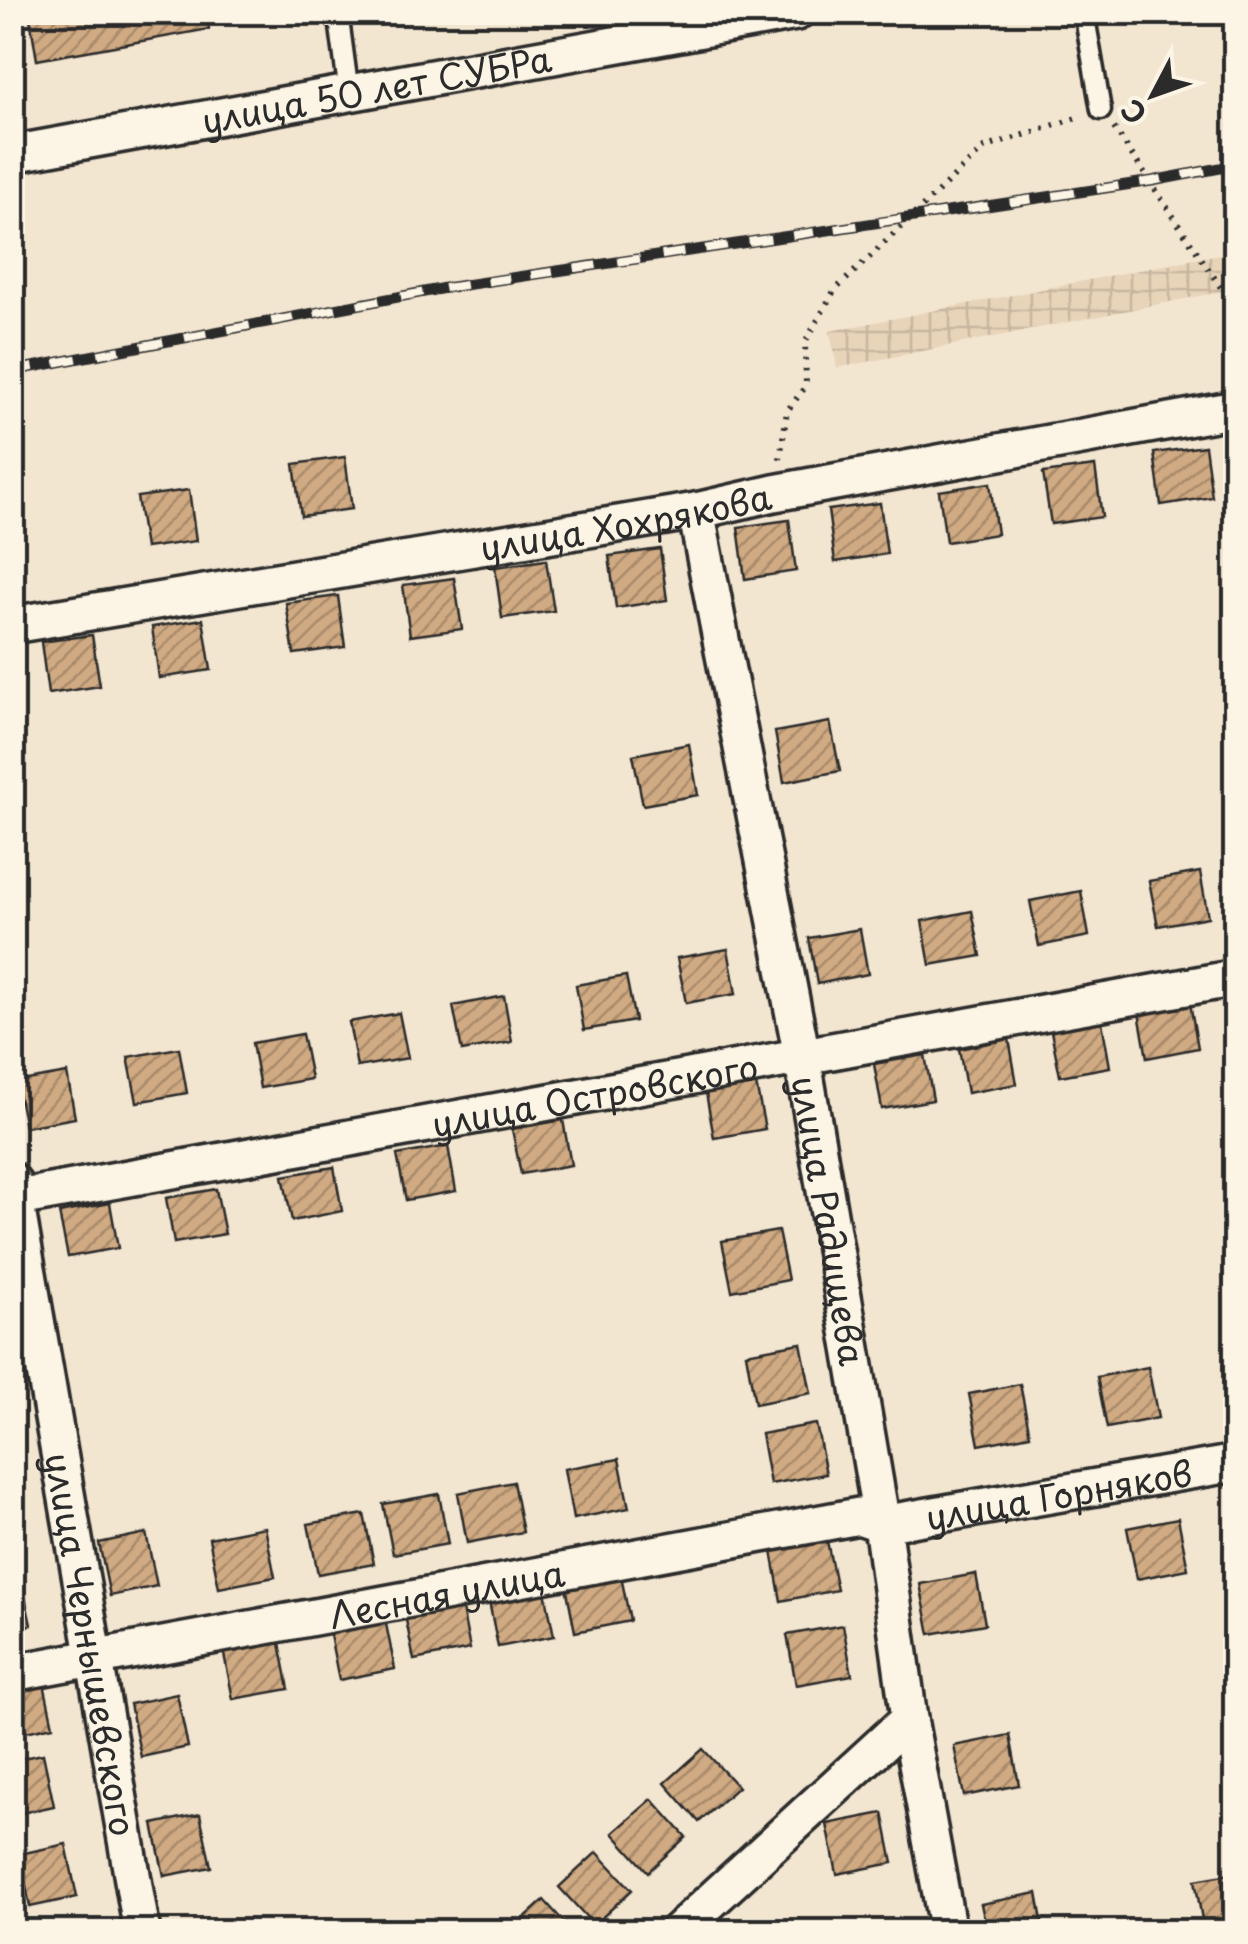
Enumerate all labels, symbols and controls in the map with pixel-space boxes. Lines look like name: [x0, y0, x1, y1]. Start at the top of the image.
street label: улица 50 лет СУБРа: [197, 30, 555, 146]
north arrow: [1103, 45, 1203, 145]
text: С: [1110, 90, 1156, 134]
street label: улица Хохрякова: [476, 468, 776, 573]
street label: улица Островского: [427, 1038, 762, 1149]
street label: улица Радищева: [779, 1072, 881, 1369]
street label: улица Горняков: [921, 1445, 1196, 1543]
street label: улица Чернышевского: [33, 1448, 151, 1840]
street label: Лесная улица: [325, 1545, 568, 1640]

